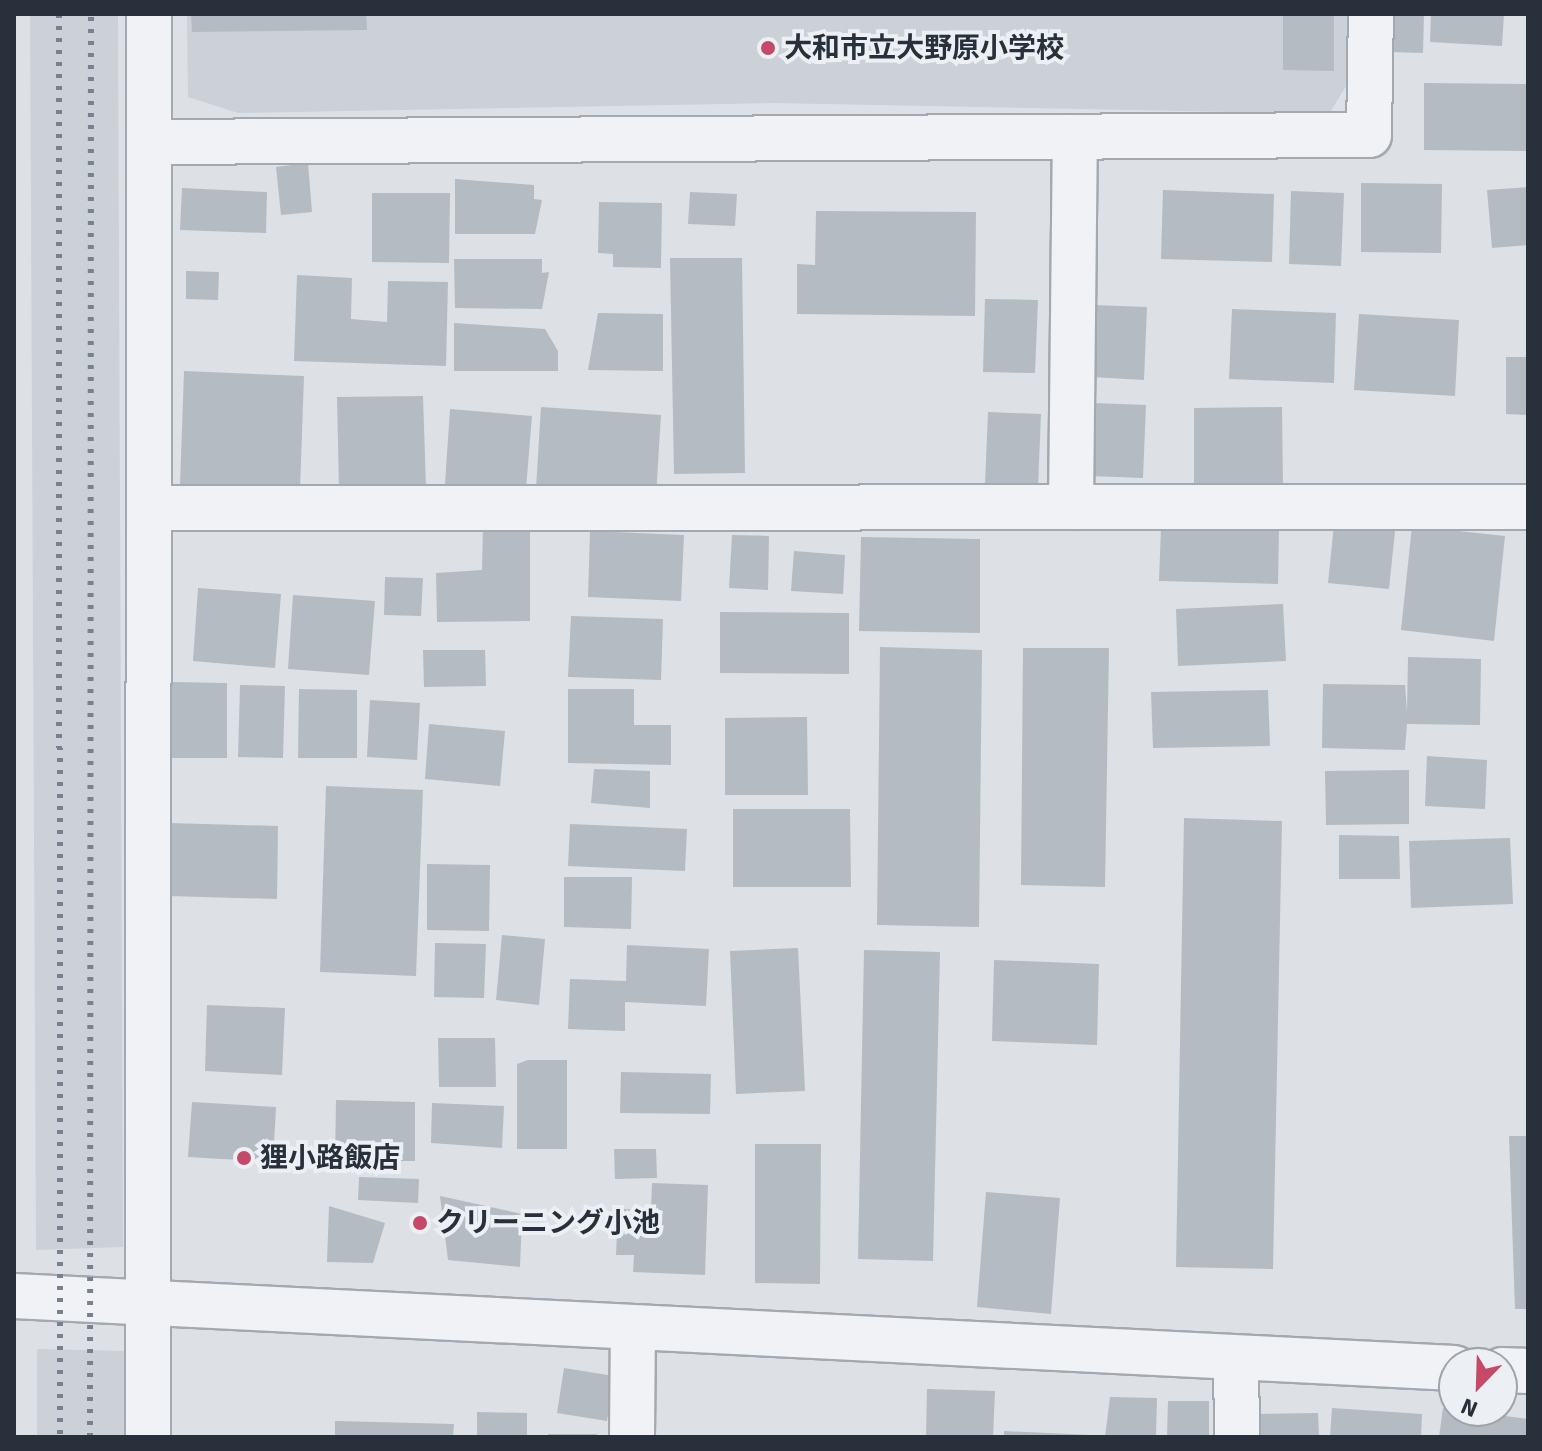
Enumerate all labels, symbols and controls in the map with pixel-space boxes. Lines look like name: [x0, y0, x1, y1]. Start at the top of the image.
place label: 大和市立大野原小学校: [784, 31, 1064, 65]
marker: 大和市立大野原小学校: [759, 39, 777, 57]
place label: 狸小路飯店: [260, 1141, 400, 1175]
marker: 狸小路飯店: [235, 1149, 253, 1167]
place label: クリーニング小池: [436, 1206, 660, 1240]
marker: クリーニング小池: [411, 1214, 429, 1232]
north arrow: [1438, 1347, 1518, 1427]
text: N: [1457, 1392, 1482, 1423]

